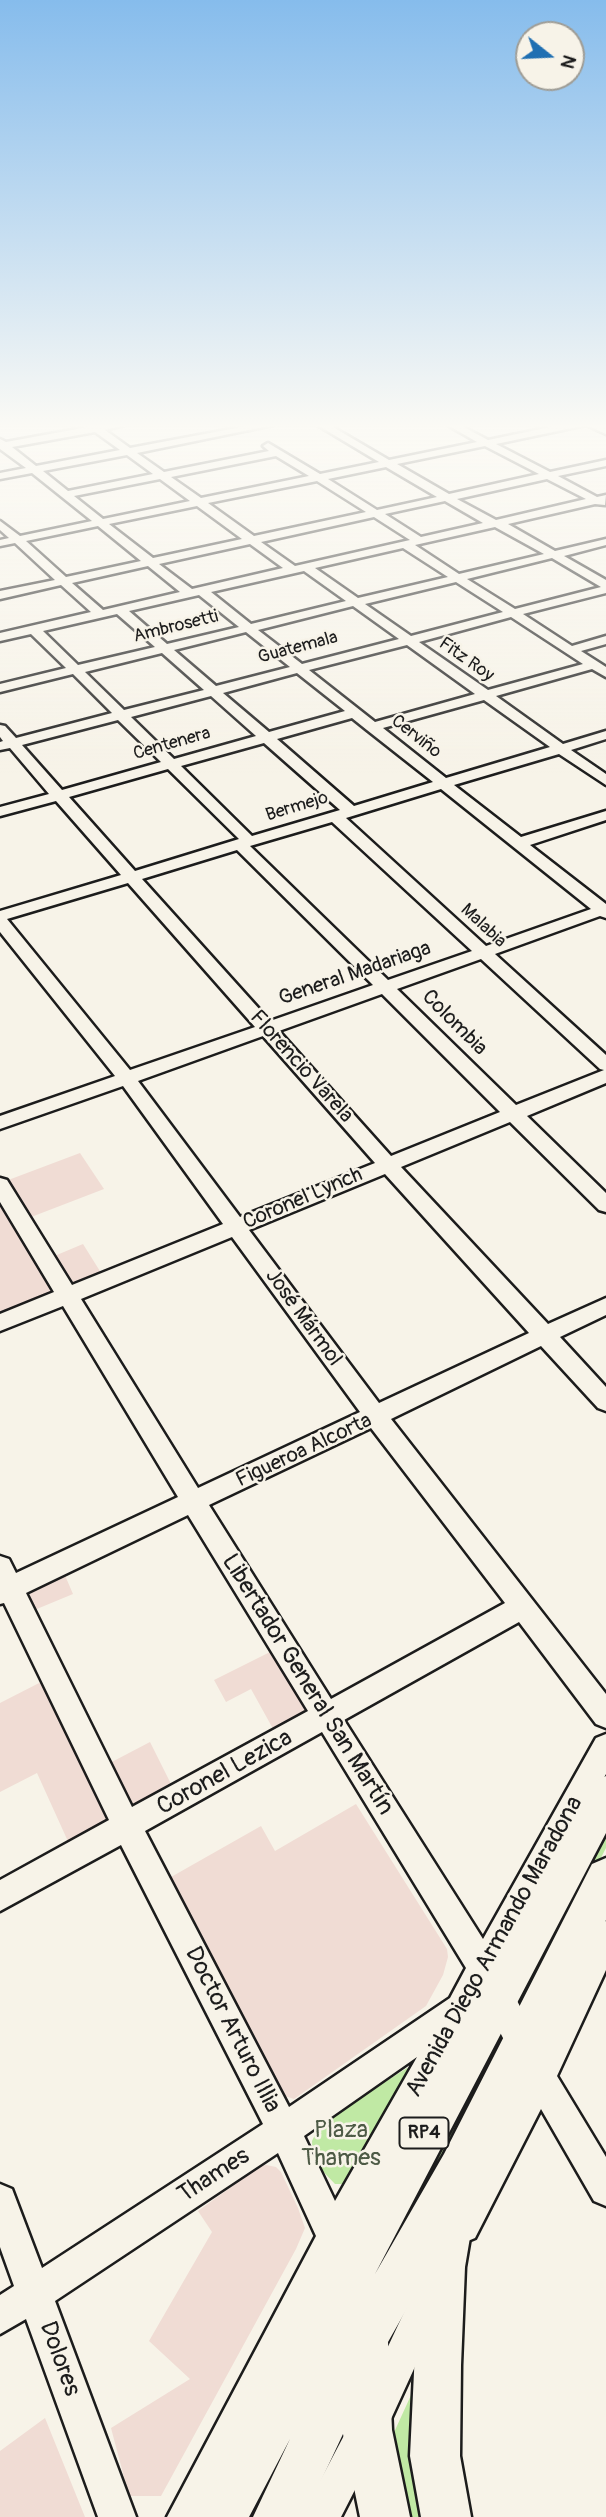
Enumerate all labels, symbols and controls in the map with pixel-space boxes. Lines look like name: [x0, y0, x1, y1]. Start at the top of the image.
north arrow: [515, 21, 585, 91]
text: N: [555, 52, 581, 72]
street label: Ambrosetti: [131, 606, 221, 648]
street label: Guatemala: [256, 627, 340, 669]
street label: Fitz Roy: [434, 633, 498, 687]
street label: Cerviño: [387, 711, 445, 763]
street label: Centenera: [131, 723, 213, 765]
street label: Bermejo: [263, 787, 331, 827]
street label: Malabia: [456, 900, 510, 952]
street label: General Madariaga: [276, 936, 434, 1012]
street label: Colombia: [416, 985, 492, 1061]
street label: Florencio Varela: [244, 1006, 358, 1128]
street label: Coronel Lynch: [239, 1163, 367, 1235]
street label: José Mármol: [259, 1265, 347, 1371]
street label: Figueroa Alcorta: [232, 1409, 376, 1493]
street label: Libertador General San Martín: [215, 1549, 399, 1821]
street label: Coronel Lezica: [152, 1724, 298, 1822]
street label: Avenida Diego Armando Maradona: [400, 1792, 590, 2102]
street label: Doctor Arturo Illia: [178, 1942, 286, 2118]
park label: Plaza Thames: [301, 2117, 381, 2173]
road number: RP4: [400, 2118, 448, 2148]
street label: Thames: [173, 2142, 255, 2210]
street label: Dolores: [32, 2318, 86, 2400]

